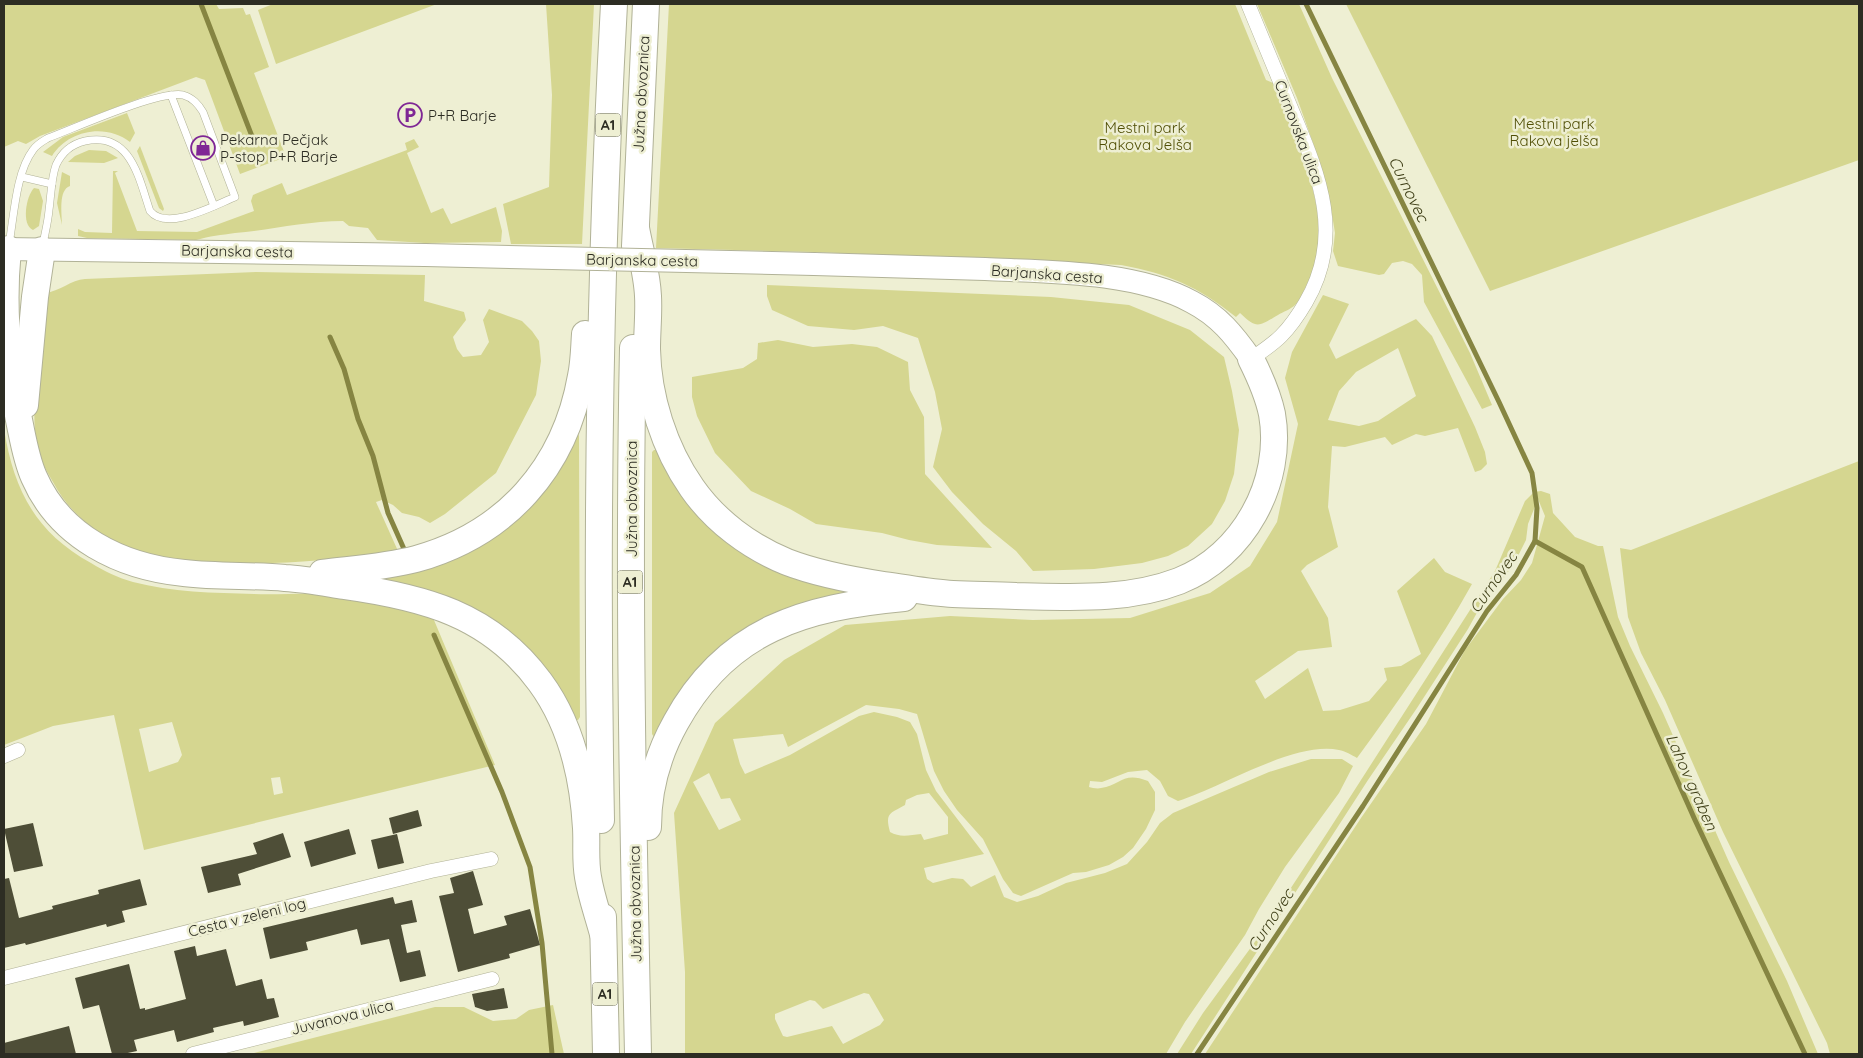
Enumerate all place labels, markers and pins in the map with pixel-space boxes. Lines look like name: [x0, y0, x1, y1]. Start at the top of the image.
parking icon: P+R Barje: [397, 102, 423, 128]
place label: P+R Barje: [428, 106, 497, 125]
place label: Pekarna Pečjak P-stop P+R Barje: [220, 130, 338, 166]
shop icon: Pekarna Pečjak P-stop P+R Barje: [190, 135, 216, 161]

